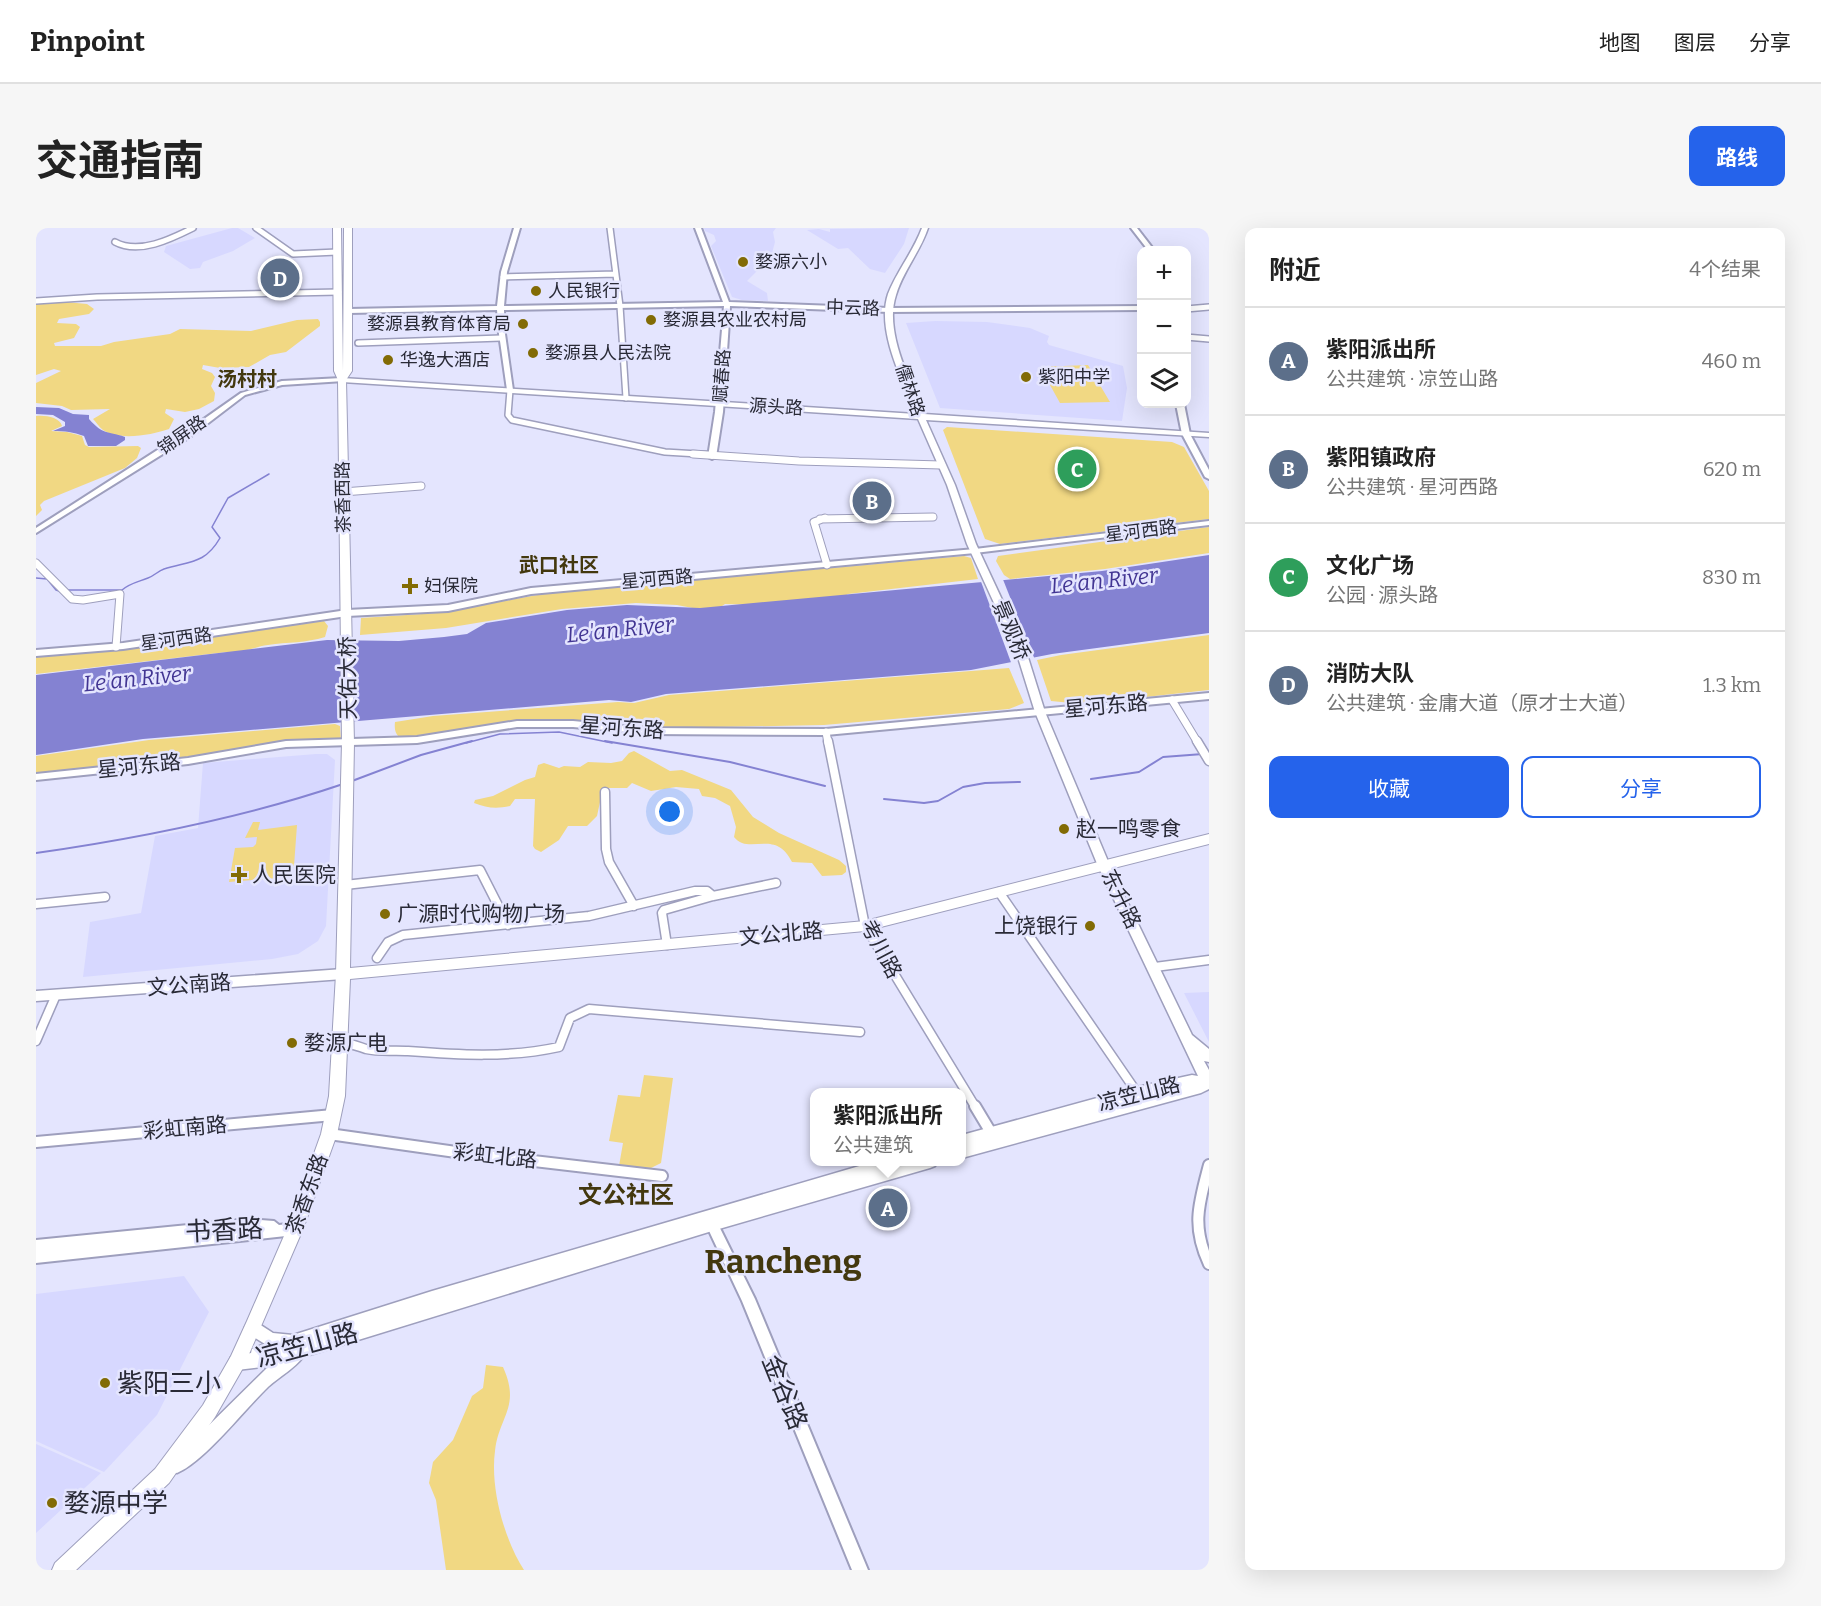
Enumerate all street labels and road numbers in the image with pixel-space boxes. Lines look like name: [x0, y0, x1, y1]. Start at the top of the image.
street label: 中云路: [826, 296, 880, 320]
street label: 赋春路: [709, 348, 735, 404]
street label: 儒林路: [891, 361, 929, 419]
street label: 源头路: [748, 395, 804, 419]
street label: 锦屏路: [154, 411, 210, 459]
street label: 茶香西路: [331, 461, 355, 533]
street label: 星河西路: [1104, 516, 1178, 546]
street label: 星河西路: [620, 565, 694, 593]
street label: 景观桥: [987, 596, 1035, 664]
street label: 星河西路: [139, 623, 213, 655]
street label: 天佑大桥: [334, 636, 362, 720]
street label: 星河东路: [1063, 689, 1149, 723]
street label: 星河东路: [579, 712, 665, 744]
street label: 星河东路: [96, 749, 182, 783]
street label: 东升路: [1096, 865, 1146, 933]
street label: 考川路: [855, 915, 907, 983]
street label: 文公北路: [738, 917, 824, 951]
street label: 文公南路: [146, 969, 232, 1001]
street label: 凉笠山路: [1095, 1071, 1183, 1117]
street label: 彩虹南路: [142, 1111, 228, 1145]
street label: 彩虹北路: [452, 1139, 538, 1173]
street label: 茶香东路: [280, 1150, 334, 1238]
street label: 书香路: [184, 1213, 264, 1248]
street label: 凉笠山路: [253, 1317, 361, 1374]
street label: 金谷路: [756, 1350, 814, 1434]

